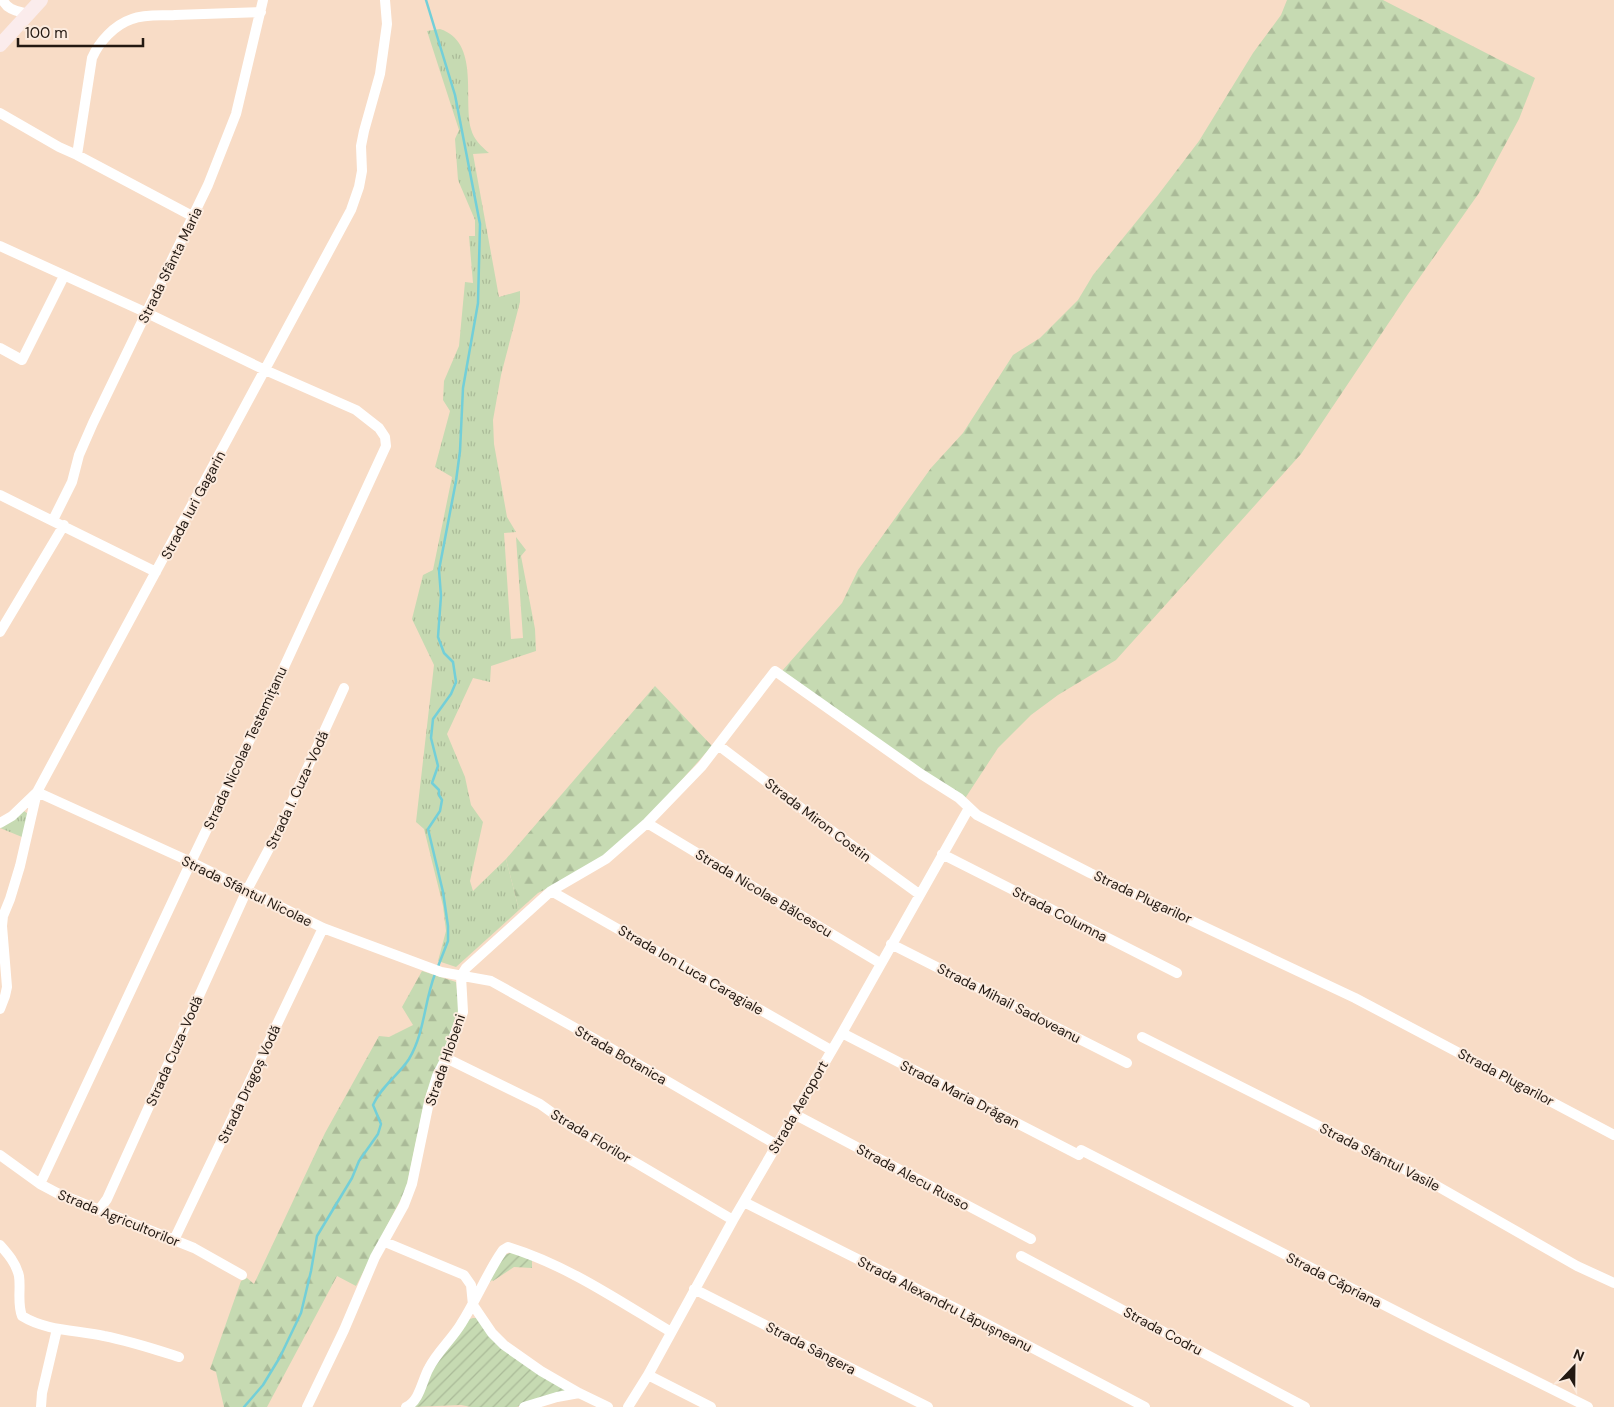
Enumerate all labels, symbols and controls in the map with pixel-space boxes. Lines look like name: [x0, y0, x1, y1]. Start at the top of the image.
scale bar: [18, 15, 142, 47]
text: 100 m: [25, 23, 68, 43]
street label: Strada Sfânta Maria: [134, 204, 206, 326]
street label: Strada Iuri Gagarin: [157, 448, 229, 562]
street label: Strada Nicolae Testemițanu: [199, 664, 291, 832]
street label: Strada I. Cuza-Vodă: [262, 728, 332, 852]
street label: Strada Miron Costin: [761, 774, 875, 866]
street label: Strada Nicolae Bălcescu: [692, 845, 836, 941]
street label: Strada Sfântul Nicolae: [179, 852, 315, 930]
street label: Strada Plugarilor: [1091, 866, 1195, 928]
street label: Strada Columna: [1010, 882, 1110, 946]
street label: Strada Ion Luca Caragiale: [615, 921, 767, 1019]
street label: Strada Mihail Sadoveanu: [934, 959, 1084, 1047]
street label: Strada Cuza-Vodă: [142, 993, 206, 1109]
street label: Strada Hlobeni: [421, 1012, 469, 1108]
street label: Strada Botanica: [572, 1021, 670, 1089]
street label: Strada Dragoș Vodă: [214, 1022, 284, 1146]
street label: Strada Plugarilor: [1455, 1044, 1557, 1110]
street label: Strada Maria Drăgan: [897, 1056, 1023, 1132]
street label: Strada Aeroport: [764, 1057, 832, 1157]
street label: Strada Florilor: [548, 1105, 634, 1167]
street label: Strada Sfântul Vasile: [1317, 1119, 1443, 1195]
street label: Strada Alecu Russo: [853, 1140, 973, 1214]
street label: Strada Agricultorilor: [55, 1185, 183, 1251]
street label: Strada Căpriana: [1283, 1248, 1385, 1312]
street label: Strada Alexandru Lăpușneanu: [855, 1252, 1035, 1356]
street label: Strada Codru: [1120, 1303, 1206, 1359]
street label: Strada Sângera: [763, 1318, 859, 1378]
north arrow: [1549, 1342, 1599, 1392]
text: N: [1571, 1345, 1587, 1365]

